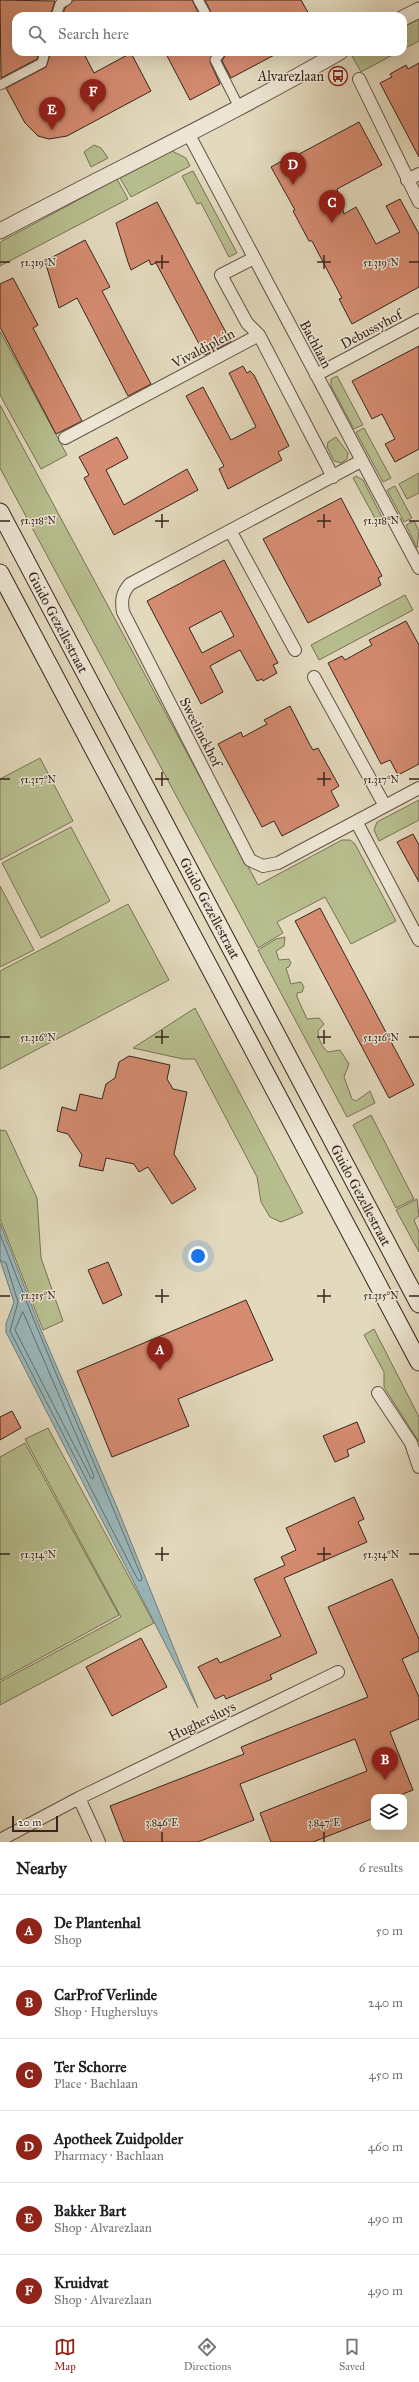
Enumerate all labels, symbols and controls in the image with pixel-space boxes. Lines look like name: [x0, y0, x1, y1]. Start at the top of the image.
search box: [12, 12, 407, 56]
icon: search: [26, 23, 48, 45]
text: Search here: [58, 25, 129, 43]
bus stop icon: Alvarezlaan: [327, 65, 349, 87]
place label: Alvarezlaan: [257, 68, 324, 85]
pin: F: [80, 79, 106, 112]
pin: E: [39, 97, 65, 130]
pin: D: [280, 152, 306, 185]
pin: C: [319, 190, 345, 223]
text: 51.319°N: [20, 257, 57, 269]
text: 51.319°N: [363, 257, 400, 269]
street label: Debussyhof: [338, 305, 407, 353]
street label: Bachlaan: [296, 317, 335, 372]
street label: Vivaldiplein: [168, 325, 238, 373]
text: 51.318°N: [20, 515, 57, 527]
text: 51.318°N: [363, 515, 400, 527]
street label: Guido Gezellestraat: [24, 569, 91, 676]
street label: Sweelinckhof: [176, 695, 226, 772]
text: 51.317°N: [20, 774, 57, 786]
text: 51.317°N: [363, 774, 400, 786]
street label: Guido Gezellestraat: [176, 855, 243, 962]
text: 51.316°N: [20, 1032, 56, 1044]
text: 51.316°N: [363, 1032, 399, 1044]
street label: Guido Gezellestraat: [327, 1142, 394, 1249]
your location: [188, 1246, 208, 1266]
text: 51.315°N: [20, 1290, 56, 1302]
text: 51.315°N: [363, 1290, 399, 1302]
pin: A: [147, 1337, 173, 1370]
text: 51.314°N: [20, 1549, 57, 1561]
text: 51.314°N: [363, 1549, 400, 1561]
street label: Hughersluys: [166, 1698, 239, 1745]
pin: B: [372, 1747, 398, 1780]
map controls: [371, 1794, 407, 1830]
button: layers: [371, 1794, 407, 1830]
scale bar: [12, 1814, 58, 1833]
text: 20 m: [18, 1816, 41, 1829]
text: 3.846°E: [146, 1817, 178, 1829]
text: 3.847°E: [308, 1817, 340, 1829]
text: Nearby: [16, 1858, 67, 1879]
text: 6 results: [359, 1860, 403, 1876]
text: De Plantenhal: [54, 1914, 141, 1932]
text: A: [25, 1923, 33, 1939]
text: 50 m: [376, 1923, 403, 1939]
text: Shop: [54, 1932, 82, 1948]
text: CarProf Verlinde: [54, 1986, 157, 2004]
text: B: [25, 1995, 33, 2011]
text: 240 m: [368, 1995, 403, 2011]
text: Shop · Hughersluys: [54, 2004, 158, 2020]
text: Ter Schorre: [54, 2058, 126, 2076]
text: C: [25, 2067, 33, 2083]
text: 450 m: [368, 2067, 403, 2083]
text: Place · Bachlaan: [54, 2076, 138, 2092]
text: Apotheek Zuidpolder: [54, 2130, 183, 2148]
text: D: [24, 2139, 34, 2155]
text: 460 m: [368, 2139, 403, 2155]
text: Pharmacy · Bachlaan: [54, 2148, 164, 2164]
text: Bakker Bart: [54, 2202, 126, 2220]
text: E: [24, 2211, 34, 2227]
text: 490 m: [367, 2211, 403, 2227]
text: Shop · Alvarezlaan: [54, 2220, 152, 2236]
text: Kruidvat: [54, 2274, 109, 2292]
text: F: [25, 2283, 33, 2299]
text: 490 m: [367, 2283, 403, 2299]
text: Shop · Alvarezlaan: [54, 2292, 152, 2308]
tab: Map: [54, 2336, 76, 2373]
tab: Directions: [184, 2336, 231, 2373]
tab: Saved: [339, 2336, 365, 2373]

